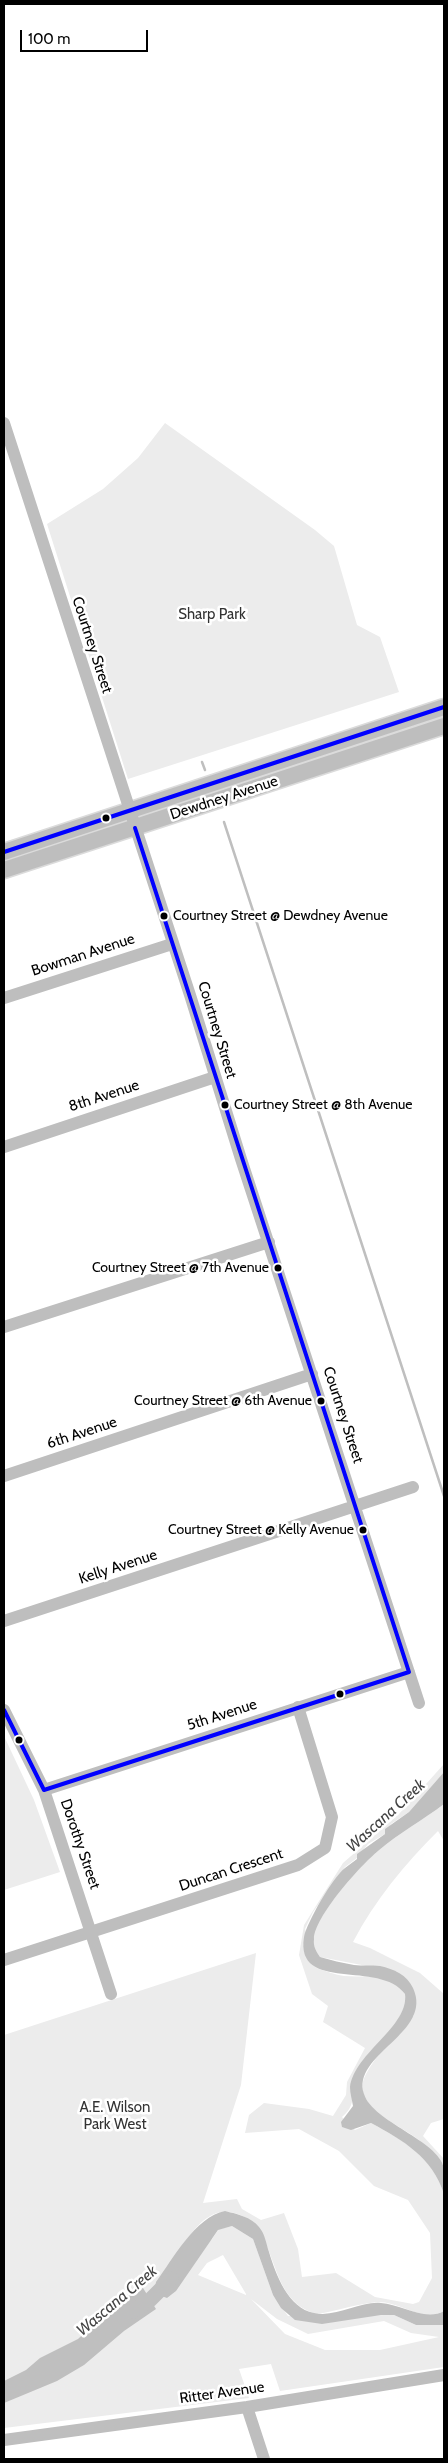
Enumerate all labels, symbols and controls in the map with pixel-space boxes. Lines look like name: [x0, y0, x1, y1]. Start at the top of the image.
scale bar: [22, 20, 150, 52]
text: 100 m: [28, 30, 70, 48]
street label: Courtney Street: [68, 594, 116, 696]
park label: Sharp Park: [178, 606, 246, 624]
street label: Dewdney Avenue: [168, 772, 280, 824]
unlabelled marker: [101, 813, 111, 823]
place label: Courtney Street @ Dewdney Avenue: [173, 908, 388, 924]
marker: Courtney Street @ Dewdney Avenue: [159, 911, 169, 921]
street label: Bowman Avenue: [29, 930, 137, 980]
street label: Courtney Street: [194, 979, 240, 1081]
street label: 8th Avenue: [66, 1076, 142, 1116]
place label: Courtney Street @ 8th Avenue: [234, 1097, 413, 1113]
marker: Courtney Street @ 8th Avenue: [220, 1100, 230, 1110]
place label: Courtney Street @ 7th Avenue: [92, 1260, 269, 1276]
marker: Courtney Street @ 7th Avenue: [273, 1263, 283, 1273]
street label: Courtney Street: [319, 1364, 367, 1466]
place label: Courtney Street @ 6th Avenue: [134, 1393, 312, 1409]
marker: Courtney Street @ 6th Avenue: [316, 1396, 326, 1406]
street label: 6th Avenue: [45, 1413, 119, 1453]
place label: Courtney Street @ Kelly Avenue: [168, 1522, 354, 1538]
marker: Courtney Street @ Kelly Avenue: [358, 1525, 368, 1535]
street label: Kelly Avenue: [77, 1546, 159, 1588]
unlabelled marker: [335, 1689, 345, 1699]
street label: 5th Avenue: [185, 1695, 259, 1735]
unlabelled marker: [14, 1735, 24, 1745]
water label: Wascana Creek: [343, 1776, 429, 1856]
street label: Dorothy Street: [56, 1797, 104, 1891]
street label: Duncan Crescent: [177, 1845, 285, 1895]
park label: A.E. Wilson Park West: [80, 2099, 150, 2134]
water label: Wascana Creek: [73, 2262, 161, 2340]
street label: Ritter Avenue: [178, 2378, 266, 2408]

